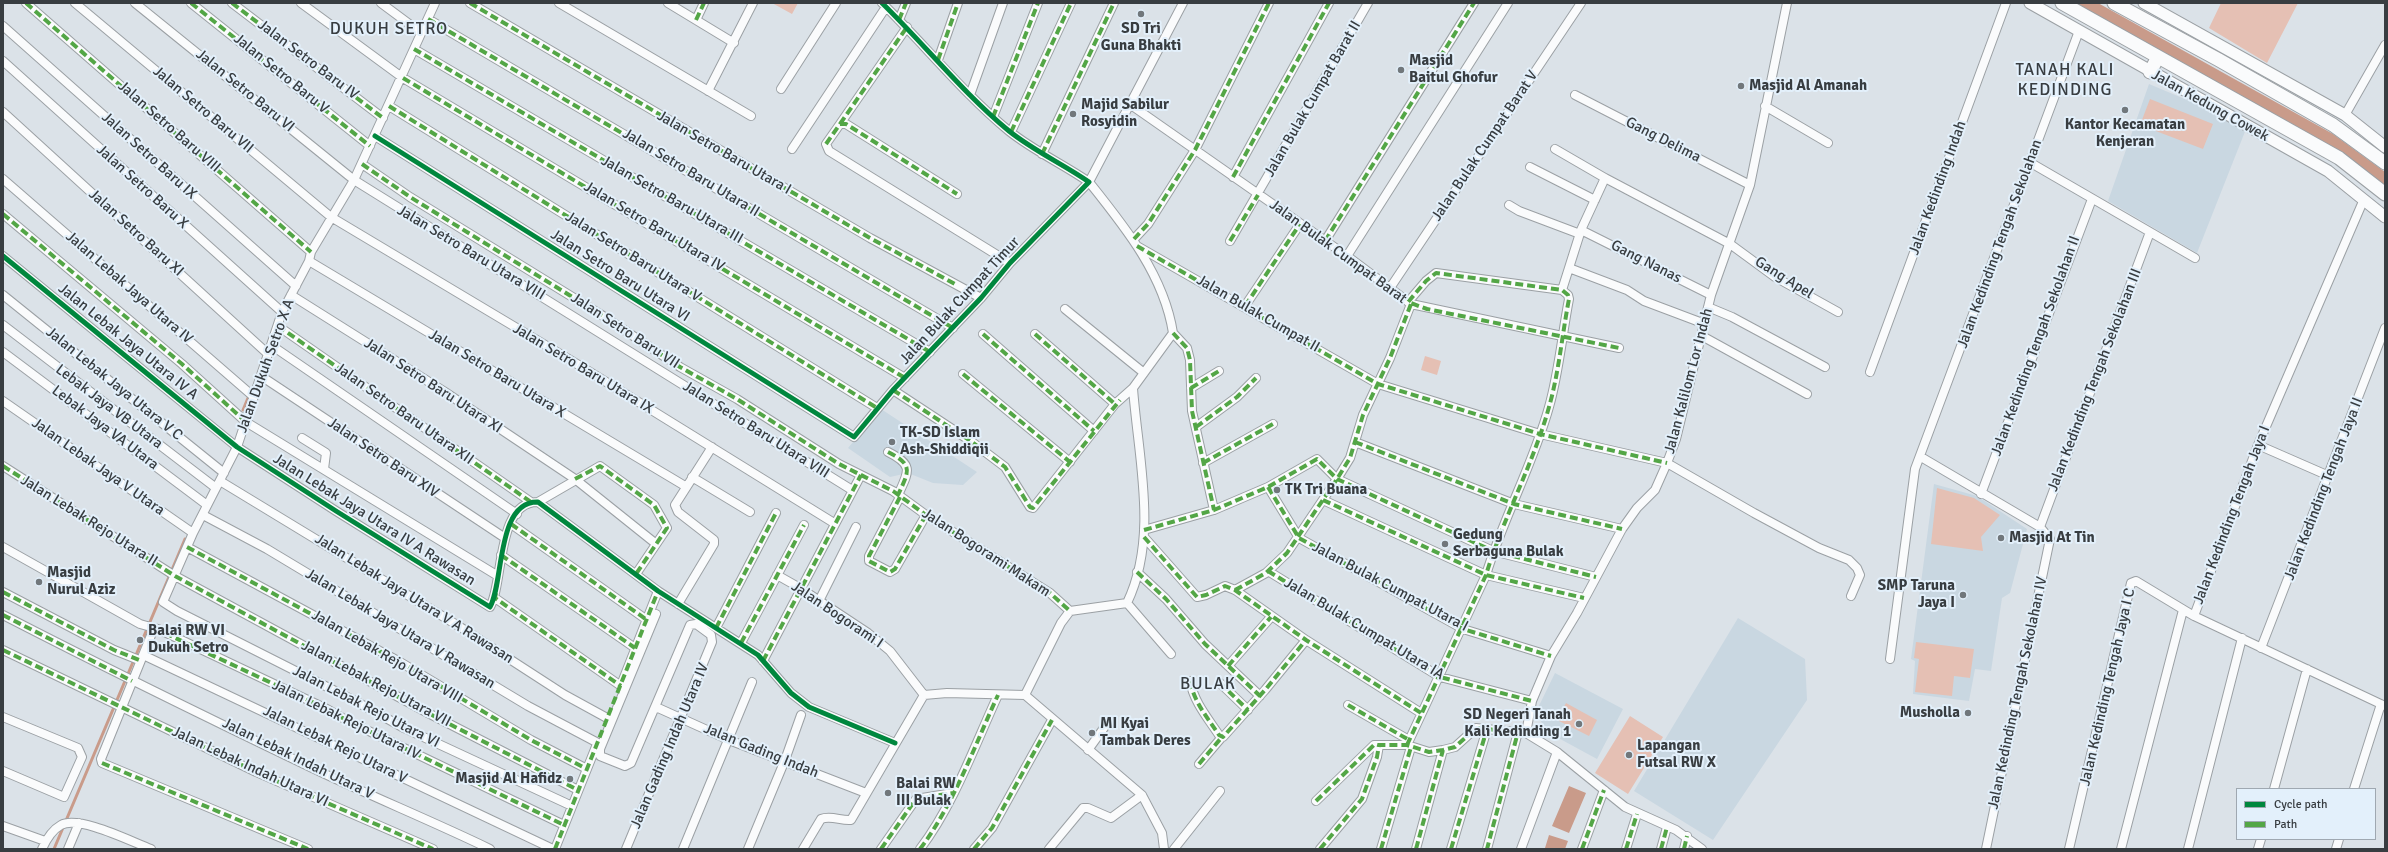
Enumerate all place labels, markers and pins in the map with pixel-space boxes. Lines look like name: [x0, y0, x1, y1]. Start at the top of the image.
marker: SD Tri Guna Bhakti: [1136, 9, 1146, 19]
place label: SD Tri Guna Bhakti: [1101, 20, 1181, 55]
place label: Masjid Baitul Ghofur: [1409, 52, 1498, 87]
marker: Masjid Baitul Ghofur: [1396, 65, 1406, 75]
place label: Masjid Al Amanah: [1749, 77, 1867, 95]
marker: Masjid Al Amanah: [1736, 81, 1746, 91]
place label: Majid Sabilur Rosyidin: [1081, 96, 1169, 131]
marker: Kantor Kecamatan Kenjeran: [2120, 105, 2130, 115]
marker: Majid Sabilur Rosyidin: [1068, 109, 1078, 119]
place label: Kantor Kecamatan Kenjeran: [2065, 116, 2185, 151]
place label: TK-SD Islam Ash-Shiddiqii: [900, 424, 989, 459]
marker: TK-SD Islam Ash-Shiddiqii: [887, 437, 897, 447]
place label: TK Tri Buana: [1285, 481, 1367, 499]
marker: TK Tri Buana: [1272, 485, 1282, 495]
place label: Gedung Serbaguna Bulak: [1453, 526, 1564, 561]
place label: Masjid At Tin: [2009, 529, 2095, 547]
marker: Masjid At Tin: [1996, 533, 2006, 543]
marker: Gedung Serbaguna Bulak: [1440, 539, 1450, 549]
place label: Masjid Nurul Aziz: [47, 564, 115, 599]
marker: Masjid Nurul Aziz: [34, 577, 44, 587]
place label: SMP Taruna Jaya I: [1878, 577, 1955, 612]
marker: SMP Taruna Jaya I: [1958, 590, 1968, 600]
place label: Balai RW VI Dukuh Setro: [148, 622, 229, 657]
marker: Balai RW VI Dukuh Setro: [135, 635, 145, 645]
place label: Musholla: [1900, 704, 1960, 722]
place label: SD Negeri Tanah Kali Kedinding 1: [1464, 706, 1571, 741]
marker: Musholla: [1963, 708, 1973, 718]
place label: MI Kyai Tambak Deres: [1100, 715, 1191, 750]
marker: SD Negeri Tanah Kali Kedinding 1: [1574, 719, 1584, 729]
marker: MI Kyai Tambak Deres: [1087, 728, 1097, 738]
place label: Lapangan Futsal RW X: [1637, 737, 1716, 772]
marker: Lapangan Futsal RW X: [1624, 750, 1634, 760]
place label: Masjid Al Hafidz: [455, 770, 562, 788]
marker: Masjid Al Hafidz: [565, 774, 575, 784]
place label: Balai RW III Bulak: [896, 775, 956, 810]
marker: Balai RW III Bulak: [883, 788, 893, 798]

